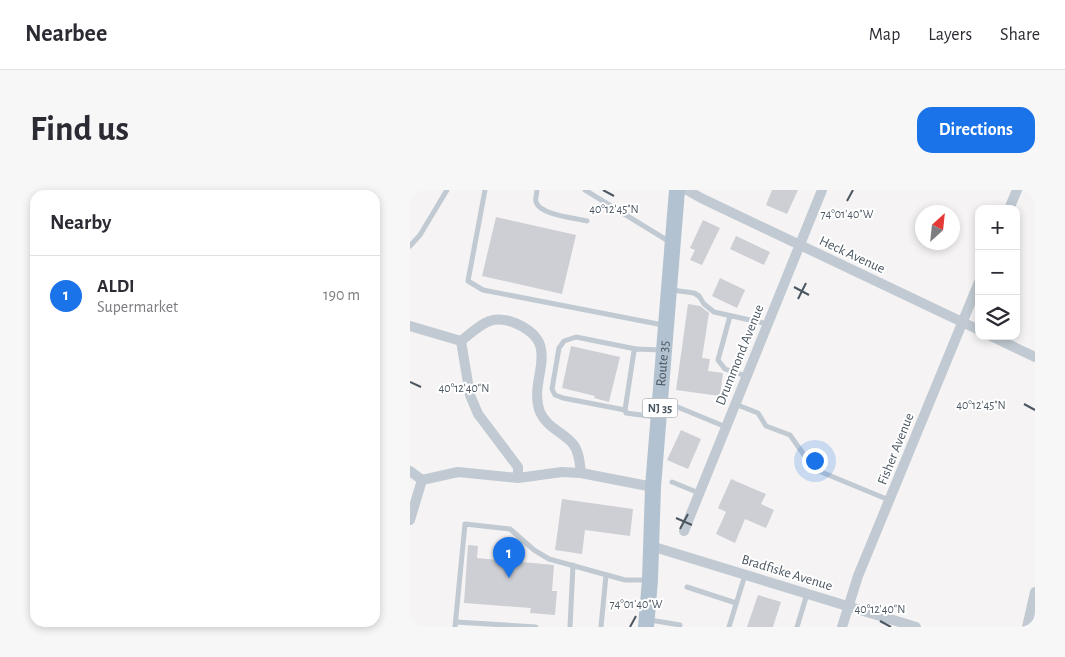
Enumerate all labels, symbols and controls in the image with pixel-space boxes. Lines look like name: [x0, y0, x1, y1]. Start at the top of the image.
text: Nearbee: [25, 22, 107, 46]
text: Map: [869, 26, 900, 44]
text: Layers: [928, 26, 972, 44]
text: Share: [1000, 26, 1040, 44]
button: Directions: [917, 107, 1035, 153]
text: Find us: [30, 112, 129, 147]
text: 40°12'45"N: [589, 203, 639, 215]
north arrow: [915, 205, 960, 250]
map controls: [975, 205, 1020, 340]
button: +: [975, 205, 1020, 250]
text: 74°01'40"W: [820, 208, 874, 220]
text: Nearby: [50, 212, 111, 233]
street label: Heck Avenue: [817, 234, 887, 276]
button: −: [975, 250, 1020, 295]
text: ALDI: [97, 277, 135, 296]
text: 1: [63, 287, 69, 303]
text: 190 m: [323, 287, 360, 303]
button: layers: [975, 295, 1020, 340]
text: Supermarket: [97, 299, 178, 315]
street label: Drummond Avenue: [713, 303, 767, 407]
street label: Route 35: [654, 340, 672, 387]
text: 40°12'40"N: [439, 382, 489, 394]
road number: NJ 35: [642, 398, 678, 418]
text: 40°12'45"N: [956, 399, 1006, 411]
street label: Fisher Avenue: [875, 411, 917, 487]
your location: [802, 448, 828, 474]
pin: 1: [493, 537, 525, 578]
street label: Bradfiske Avenue: [740, 553, 834, 593]
text: 74°01'40"W: [609, 598, 663, 610]
text: 40°12'40"N: [855, 603, 905, 615]

